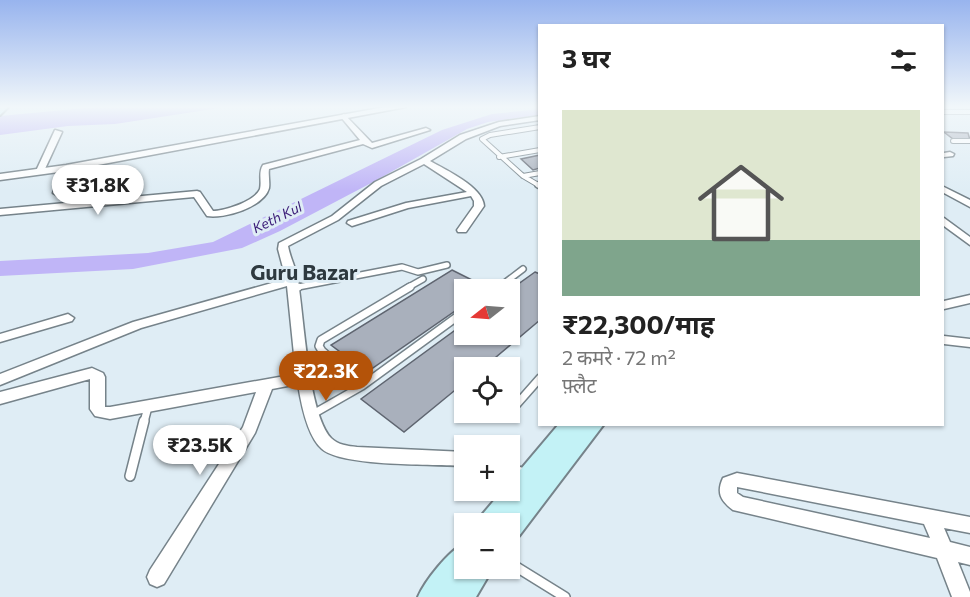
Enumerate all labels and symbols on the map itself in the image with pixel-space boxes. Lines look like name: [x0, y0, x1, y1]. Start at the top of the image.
pin: ₹31.8K: [49, 165, 147, 216]
water label: Keth Kul: [249, 198, 305, 236]
district label: Guru Bazar: [250, 259, 358, 284]
north arrow: [454, 279, 520, 345]
pin: ₹22.3K: [277, 351, 375, 402]
pin: ₹23.5K: [151, 425, 249, 476]

